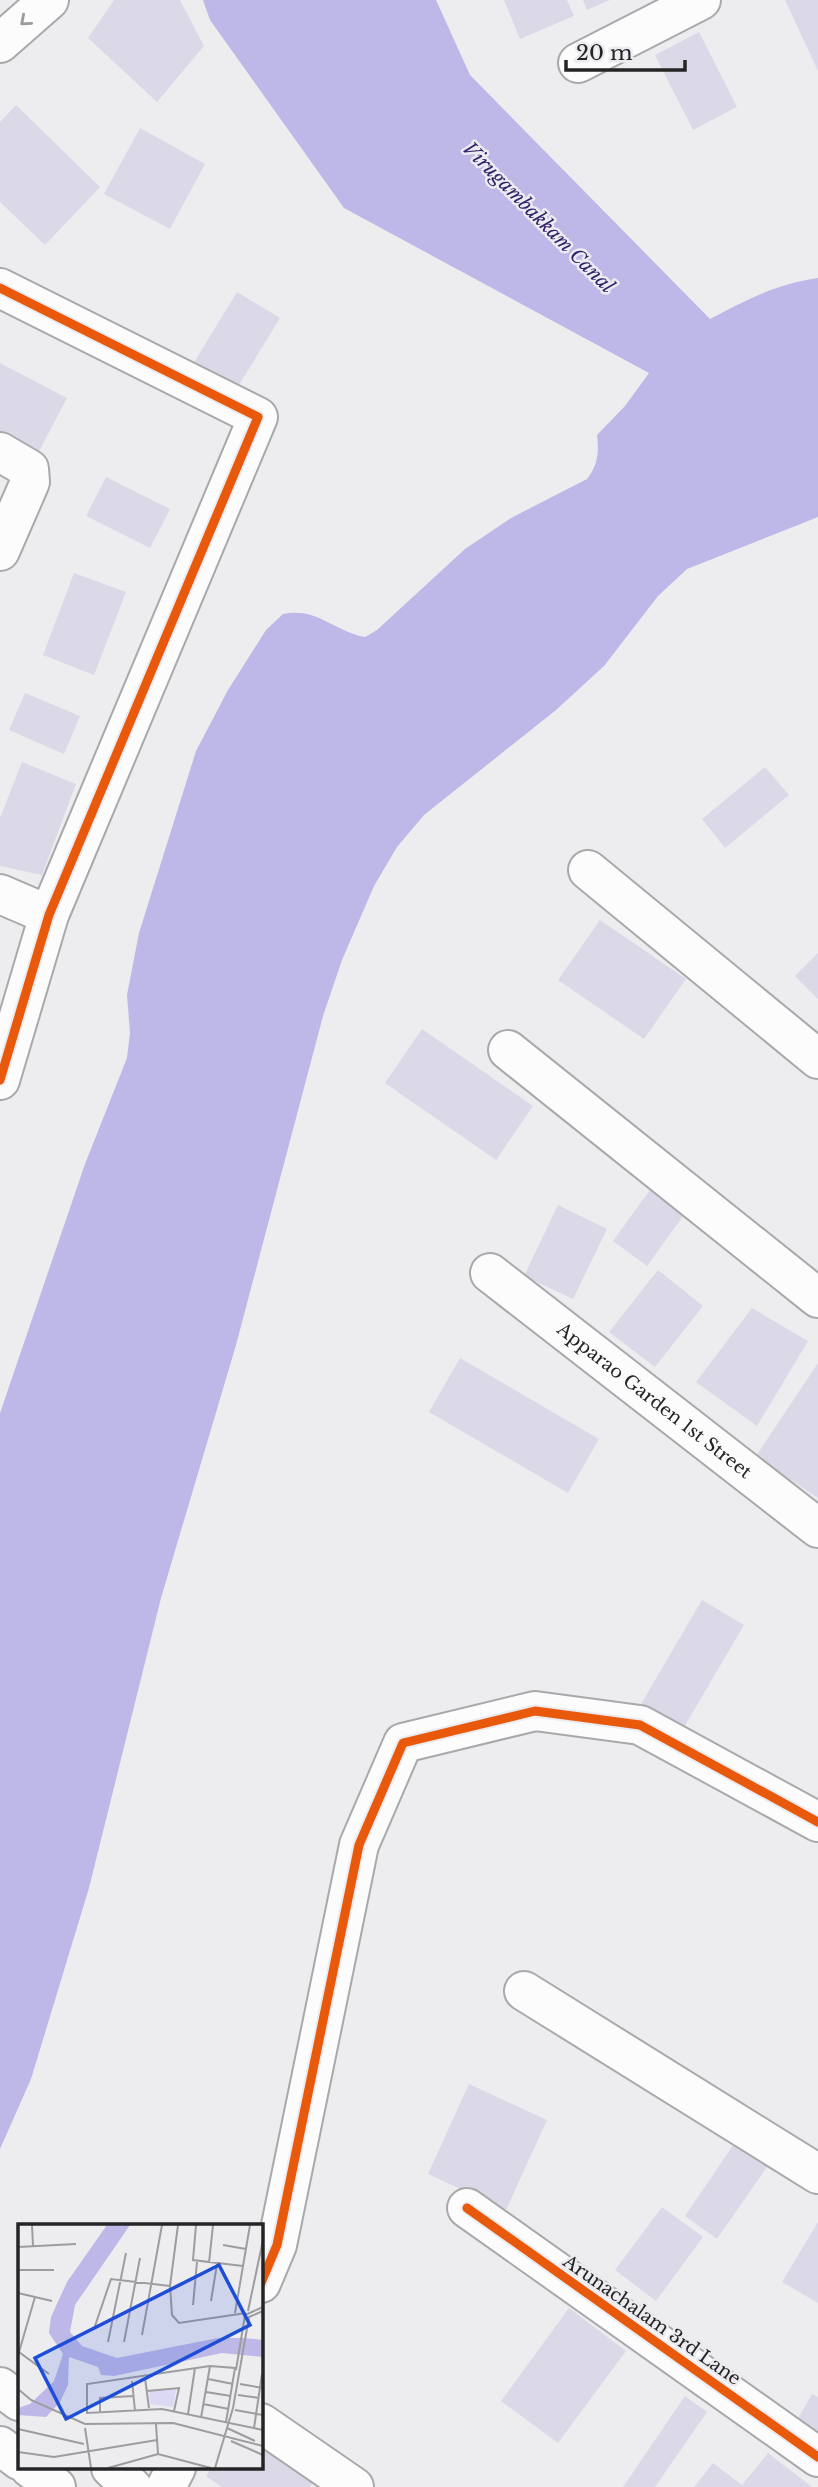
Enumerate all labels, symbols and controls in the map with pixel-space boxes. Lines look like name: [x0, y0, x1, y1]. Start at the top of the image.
one-way arrow: [20, 13, 33, 25]
scale bar: [566, 28, 685, 72]
text: 20 m: [576, 40, 633, 66]
water label: Virugambakkam Canal: [458, 137, 619, 298]
street label: Apparao Garden 1st Street: [552, 1318, 756, 1483]
inset map: [18, 2224, 262, 2470]
street label: Arunachalam 3rd Lane: [558, 2250, 745, 2390]

